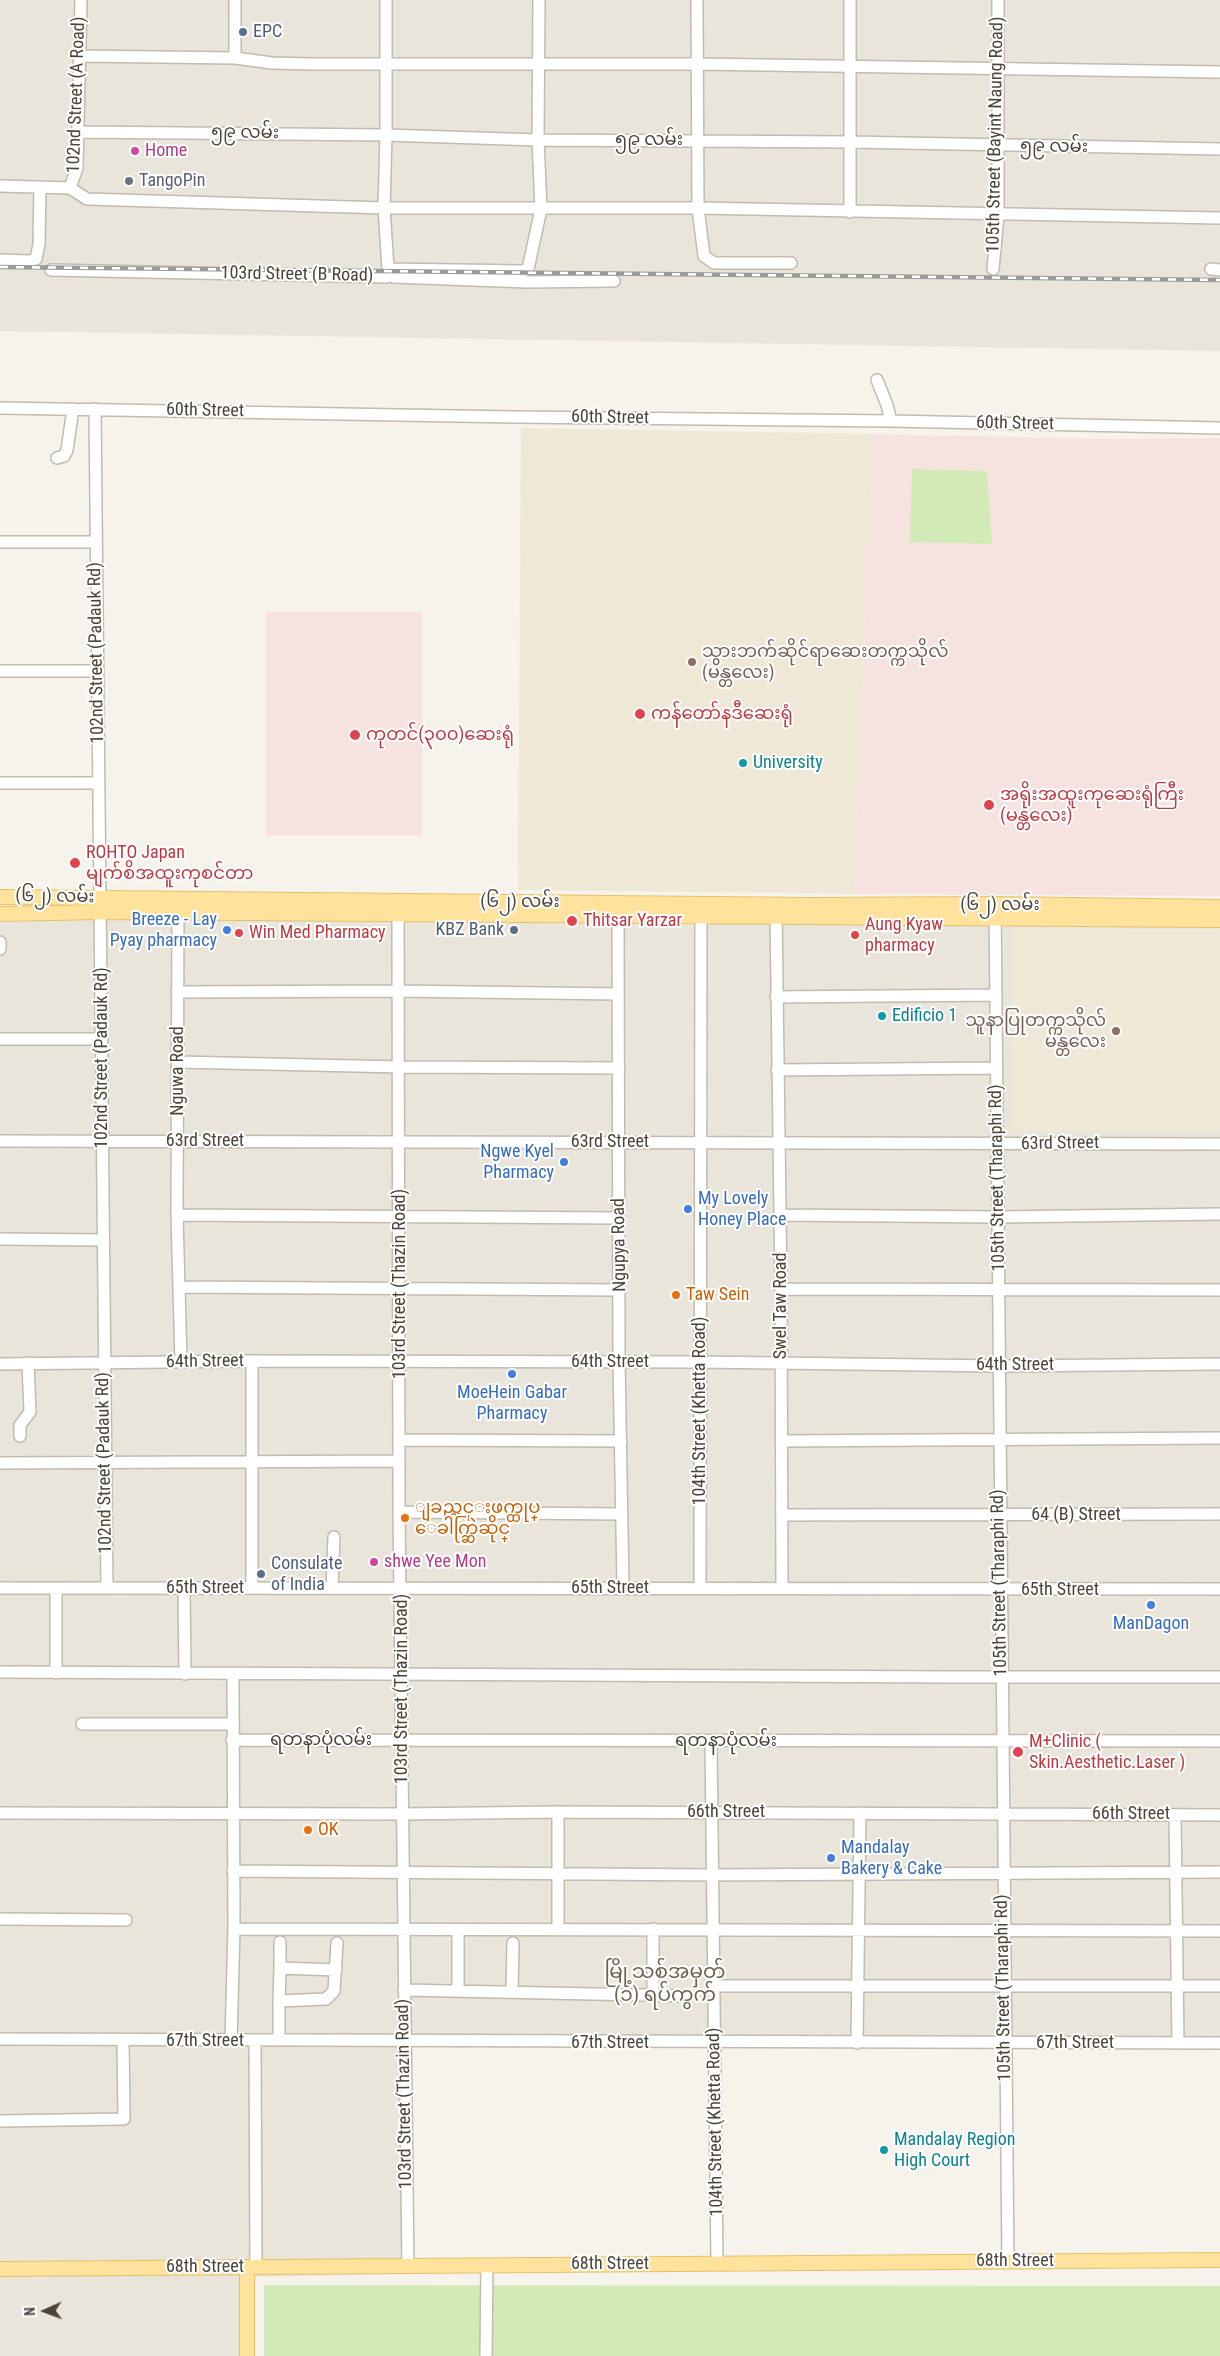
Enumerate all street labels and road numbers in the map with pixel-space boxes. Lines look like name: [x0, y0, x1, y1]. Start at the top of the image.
street label: 102nd Street (A Road): [63, 16, 91, 174]
street label: 105th Street (Bayint Naung Road): [983, 16, 1009, 254]
street label: ၅၉ လမ်း: [211, 122, 279, 144]
street label: ၅၉ လမ်း: [615, 129, 683, 151]
street label: ၅၉ လမ်း: [1020, 136, 1088, 158]
street label: 103rd Street (B Road): [220, 263, 374, 287]
street label: 60th Street: [166, 400, 244, 422]
street label: 60th Street: [571, 407, 649, 429]
street label: 60th Street: [976, 413, 1054, 435]
street label: 102nd Street (Padauk Rd): [85, 562, 109, 744]
street label: (၆၂) လမ်း: [15, 886, 95, 908]
street label: (၆၂) လမ်း: [480, 891, 560, 913]
street label: (၆၂) လမ်း: [960, 894, 1040, 916]
street label: 102nd Street (Padauk Rd): [91, 967, 113, 1149]
street label: Nguwa Road: [167, 1026, 189, 1116]
street label: 105th Street (Tharaphi Rd): [986, 1084, 1010, 1272]
street label: 63rd Street: [166, 1130, 244, 1152]
street label: 63rd Street: [571, 1131, 649, 1153]
street label: 63rd Street: [1021, 1133, 1099, 1155]
street label: 103rd Street (Thazin Road): [389, 1189, 411, 1379]
street label: Ngupya Road: [608, 1198, 632, 1292]
street label: Swel Taw Road: [770, 1253, 792, 1359]
street label: 104th Street (Khetta Road): [689, 1316, 711, 1505]
street label: 64th Street: [166, 1351, 244, 1373]
street label: 64th Street: [571, 1351, 649, 1373]
street label: 64th Street: [976, 1354, 1054, 1376]
street label: 102nd Street (Padauk Rd): [93, 1372, 117, 1554]
street label: 105th Street (Tharaphi Rd): [988, 1489, 1012, 1677]
street label: 64 (B) Street: [1031, 1504, 1121, 1526]
street label: 65th Street: [166, 1577, 244, 1599]
street label: 65th Street: [571, 1577, 649, 1599]
street label: 65th Street: [1021, 1579, 1099, 1601]
street label: 103rd Street (Thazin Road): [391, 1594, 413, 1784]
street label: ရတနာပုံလမ်း: [270, 1729, 372, 1751]
street label: ရတနာပုံလမ်း: [675, 1730, 777, 1752]
street label: 66th Street: [687, 1801, 765, 1823]
street label: 66th Street: [1092, 1803, 1170, 1825]
street label: 105th Street (Tharaphi Rd): [992, 1894, 1016, 2082]
street label: 103rd Street (Thazin Road): [393, 1999, 417, 2189]
street label: 104th Street (Khetta Road): [704, 2027, 728, 2217]
street label: 67th Street: [166, 2030, 244, 2052]
street label: 67th Street: [571, 2032, 649, 2054]
street label: 67th Street: [1036, 2032, 1114, 2054]
street label: 68th Street: [976, 2250, 1054, 2272]
street label: 68th Street: [571, 2253, 649, 2275]
street label: 68th Street: [166, 2256, 244, 2278]

